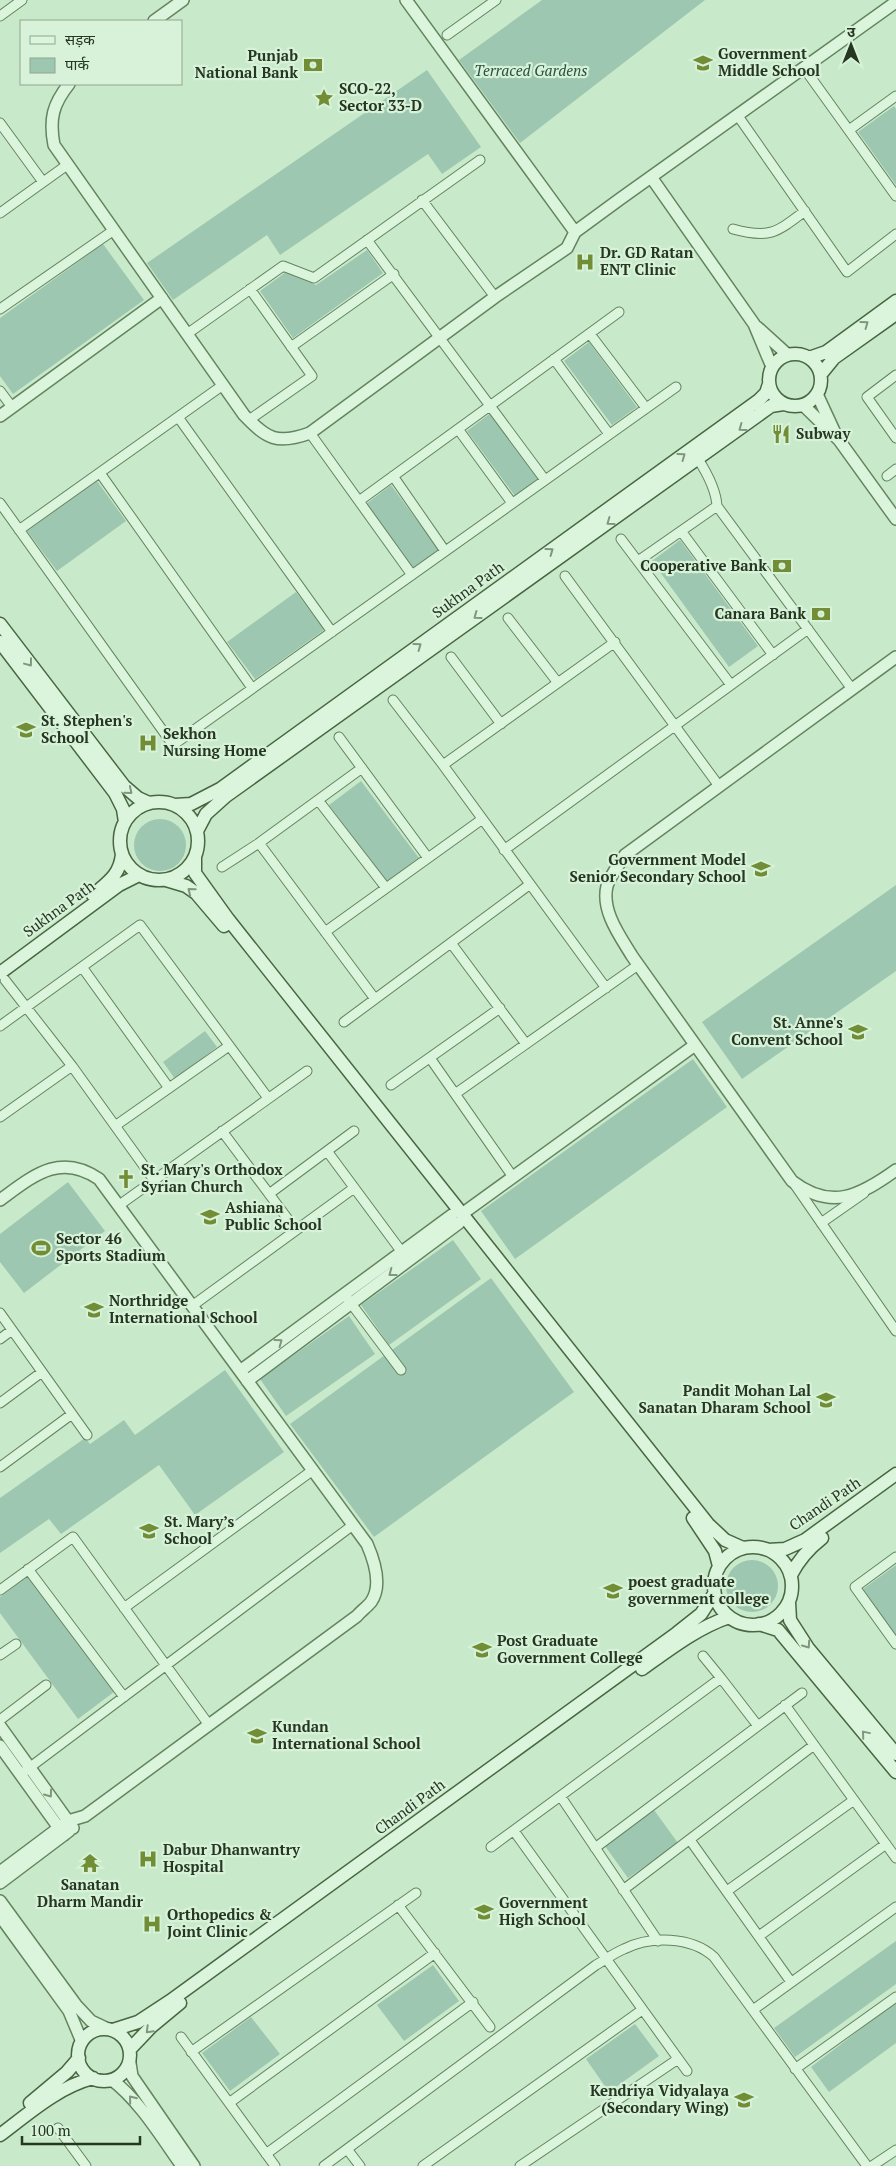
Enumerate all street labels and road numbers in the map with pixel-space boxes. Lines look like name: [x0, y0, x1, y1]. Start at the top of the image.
street label: Sukhna Path: [427, 556, 508, 622]
street label: Sukhna Path: [18, 875, 99, 941]
street label: Chandi Path: [785, 1472, 864, 1534]
street label: Chandi Path: [370, 1774, 449, 1838]

